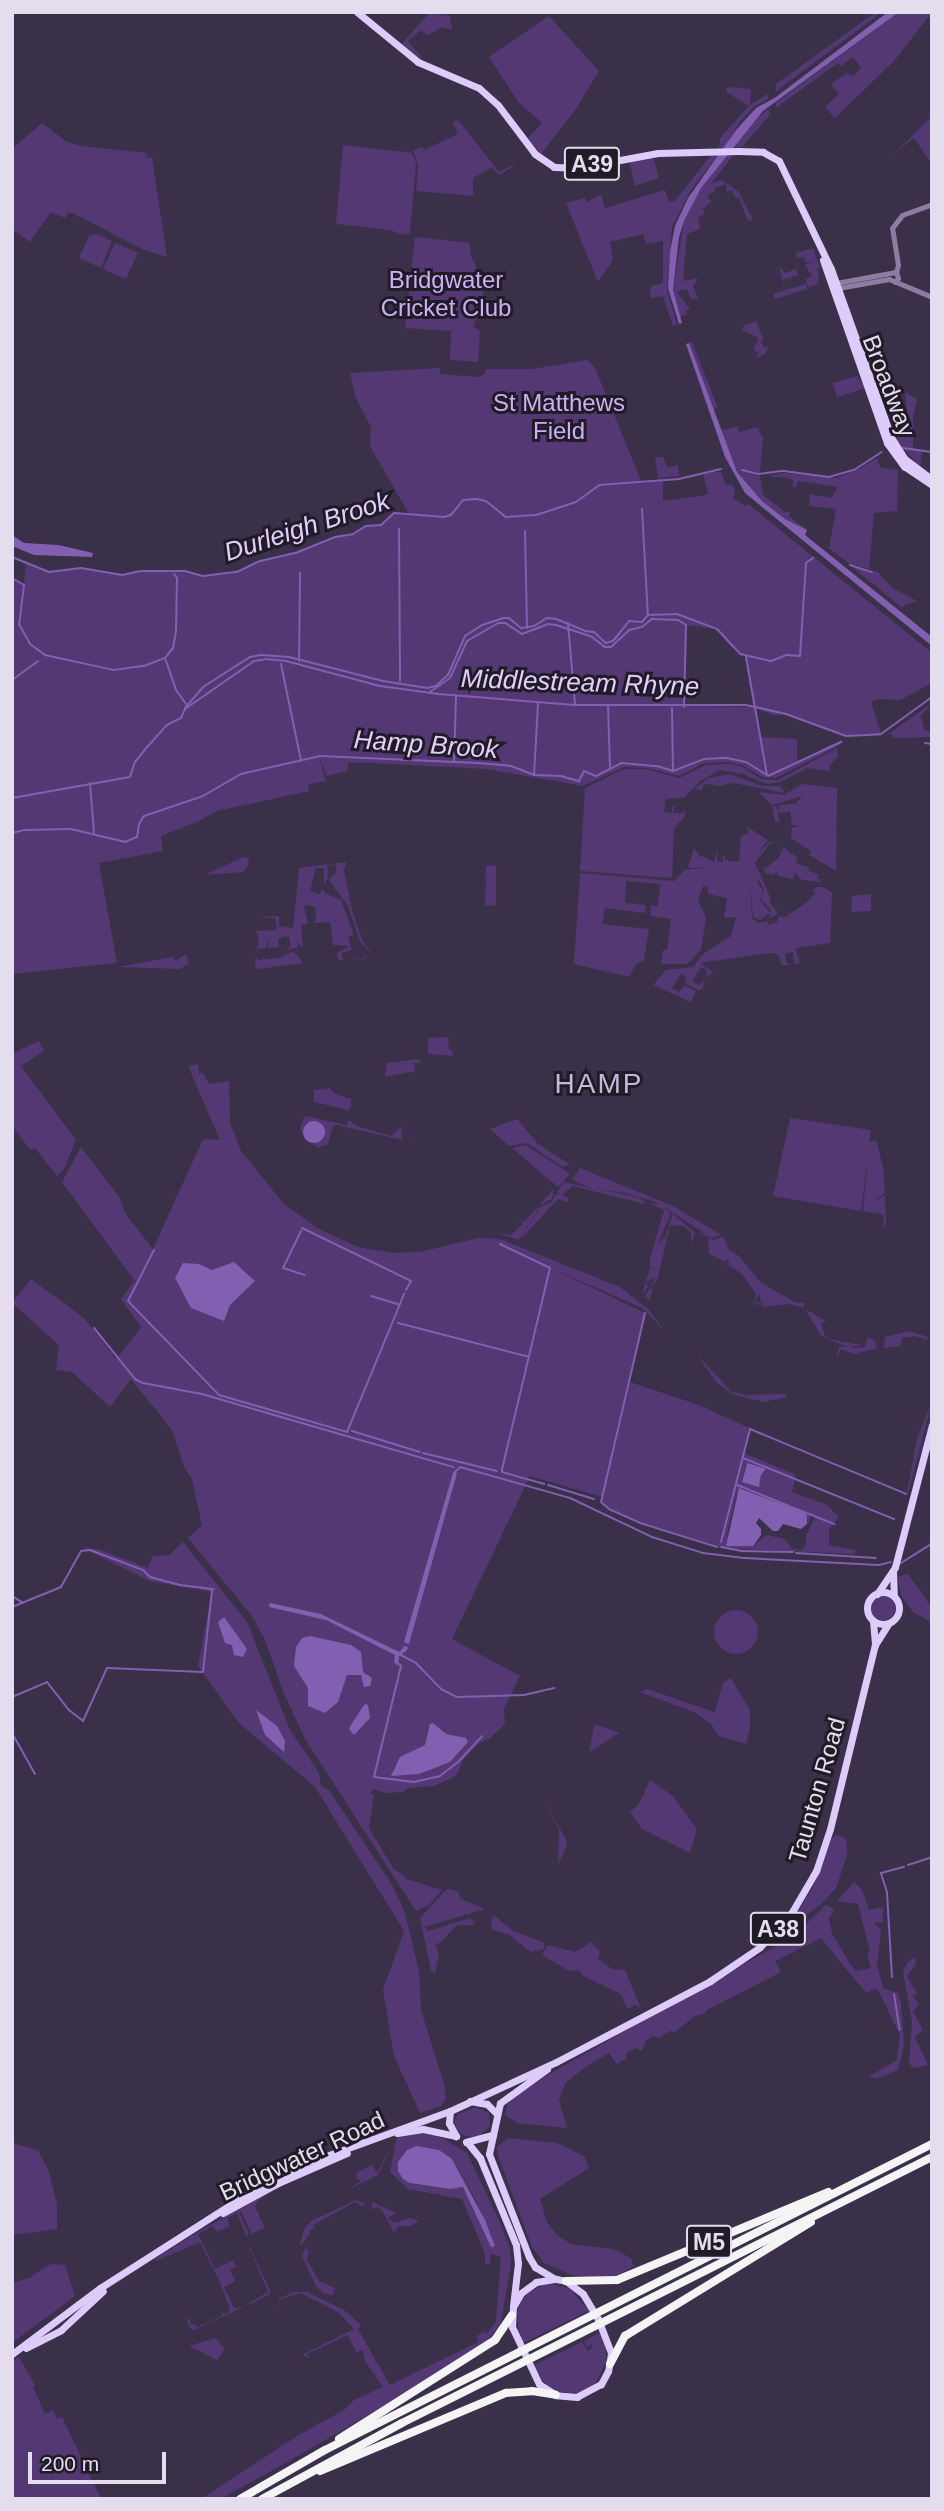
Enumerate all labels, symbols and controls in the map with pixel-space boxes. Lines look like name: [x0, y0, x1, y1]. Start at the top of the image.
road number: A39: [562, 144, 622, 183]
park label: Bridgwater Cricket Club: [381, 266, 511, 322]
street label: Broadway: [856, 331, 922, 441]
park label: St Matthews Field: [493, 389, 625, 445]
water label: Durleigh Brook: [220, 486, 394, 568]
water label: Middlestream Rhyne: [460, 663, 700, 703]
water label: Hamp Brook: [353, 724, 499, 766]
district label: HAMP: [555, 1067, 643, 1101]
street label: Taunton Road: [783, 1714, 851, 1866]
road number: A38: [748, 1910, 808, 1948]
street label: Bridgwater Road: [215, 2105, 389, 2207]
road number: M5: [684, 2222, 734, 2262]
scale bar: [32, 2438, 170, 2482]
text: 200 m: [41, 2452, 99, 2475]

